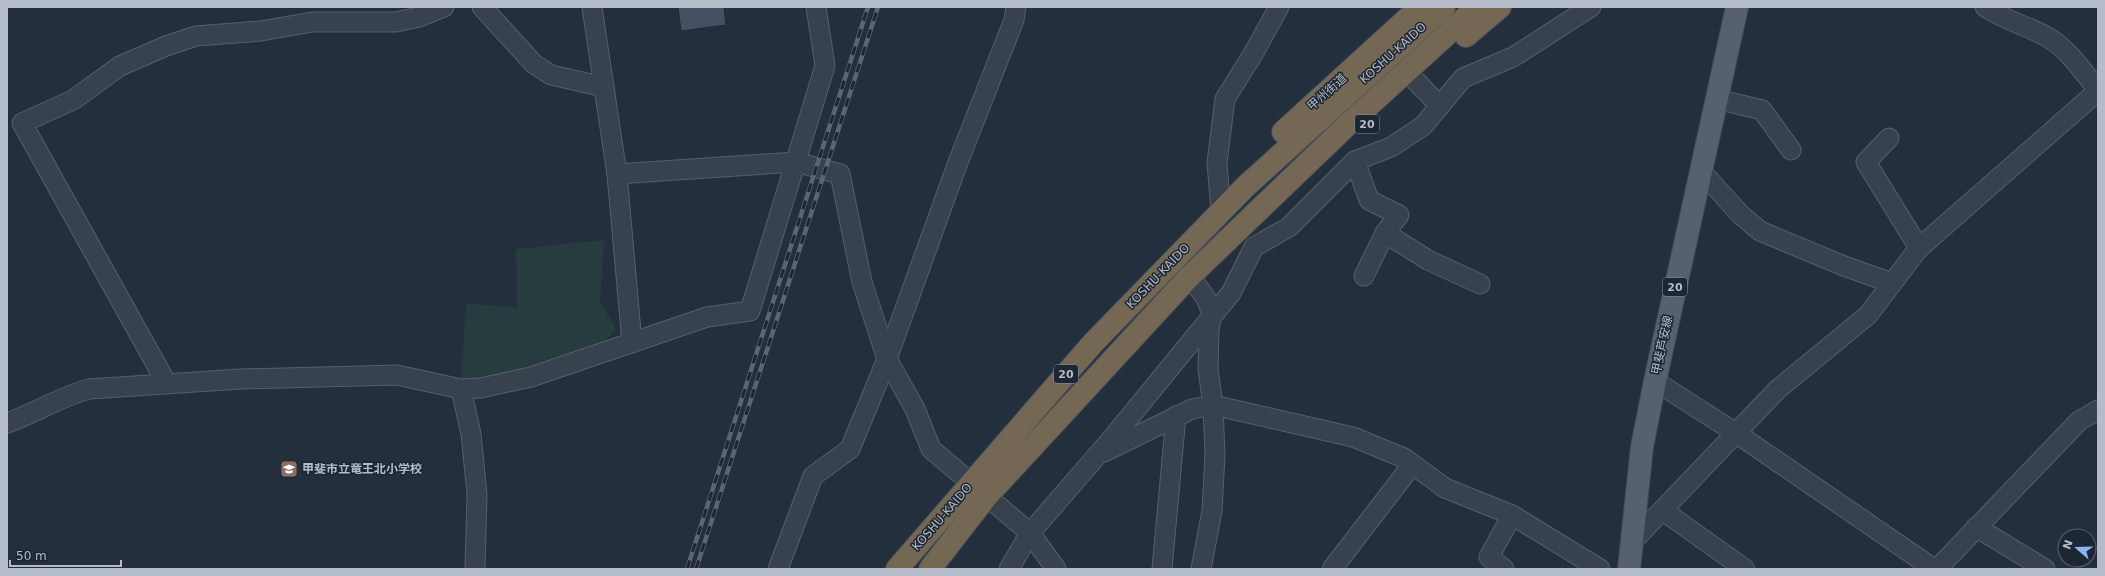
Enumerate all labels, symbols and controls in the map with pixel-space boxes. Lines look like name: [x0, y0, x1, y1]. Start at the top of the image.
street label: KOSHU-KAIDO: [1357, 20, 1429, 86]
street label: 甲州街道: [1304, 71, 1350, 113]
road number: 20: [1355, 115, 1379, 133]
street label: KOSHU-KAIDO: [1124, 241, 1192, 311]
road number: 20: [1663, 278, 1687, 296]
street label: 甲斐芦安線: [1649, 314, 1675, 376]
road number: 20: [1054, 365, 1078, 383]
school or university icon: 甲斐市立竜王北小学校: [279, 459, 299, 479]
place label: 甲斐市立竜王北小学校: [302, 462, 422, 476]
street label: KOSHU-KAIDO: [909, 481, 975, 553]
north arrow: [2057, 528, 2097, 568]
text: N: [2060, 538, 2076, 551]
scale bar: [10, 542, 121, 568]
text: 50 m: [16, 549, 47, 563]

